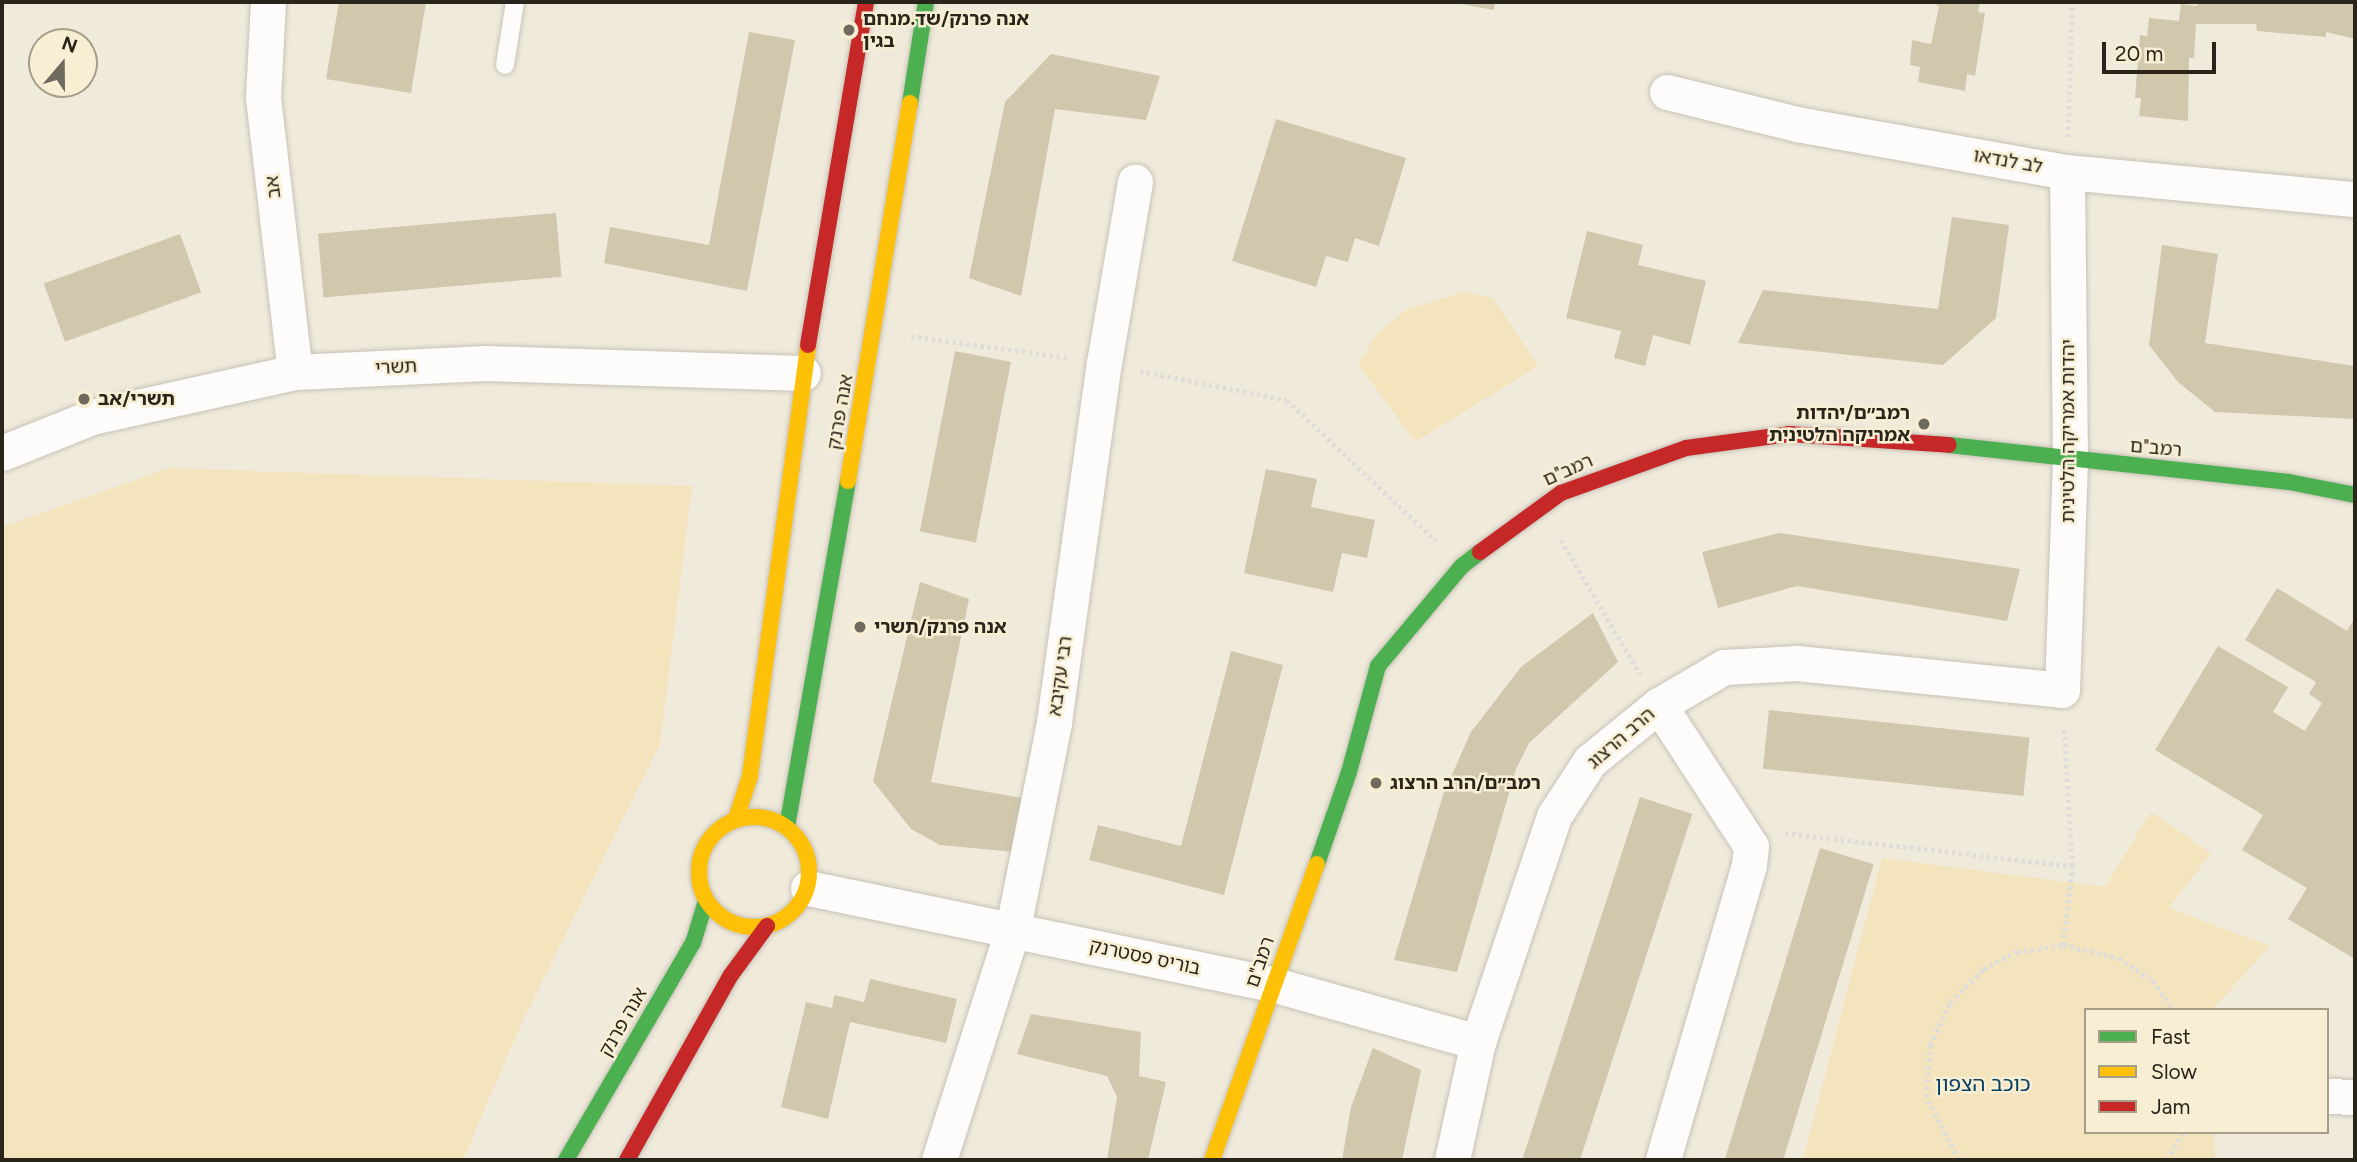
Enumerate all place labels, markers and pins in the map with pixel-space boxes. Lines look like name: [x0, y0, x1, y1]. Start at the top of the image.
place label: אנה פרנק/שד.מנחם בגין: [863, 8, 1029, 52]
marker: אנה פרנק/שד.מנחם בגין: [841, 22, 857, 38]
place label: תשרי/אב: [98, 388, 175, 410]
marker: תשרי/אב: [76, 391, 92, 407]
place label: רמב״ם/יהדות אמריקה הלטינית: [1769, 402, 1910, 446]
marker: רמב״ם/יהדות אמריקה הלטינית: [1916, 416, 1932, 432]
place label: אנה פרנק/תשרי: [874, 616, 1007, 638]
marker: אנה פרנק/תשרי: [852, 619, 868, 635]
place label: רמב״ם/הרב הרצוג: [1390, 772, 1541, 794]
marker: רמב״ם/הרב הרצוג: [1368, 775, 1384, 791]

